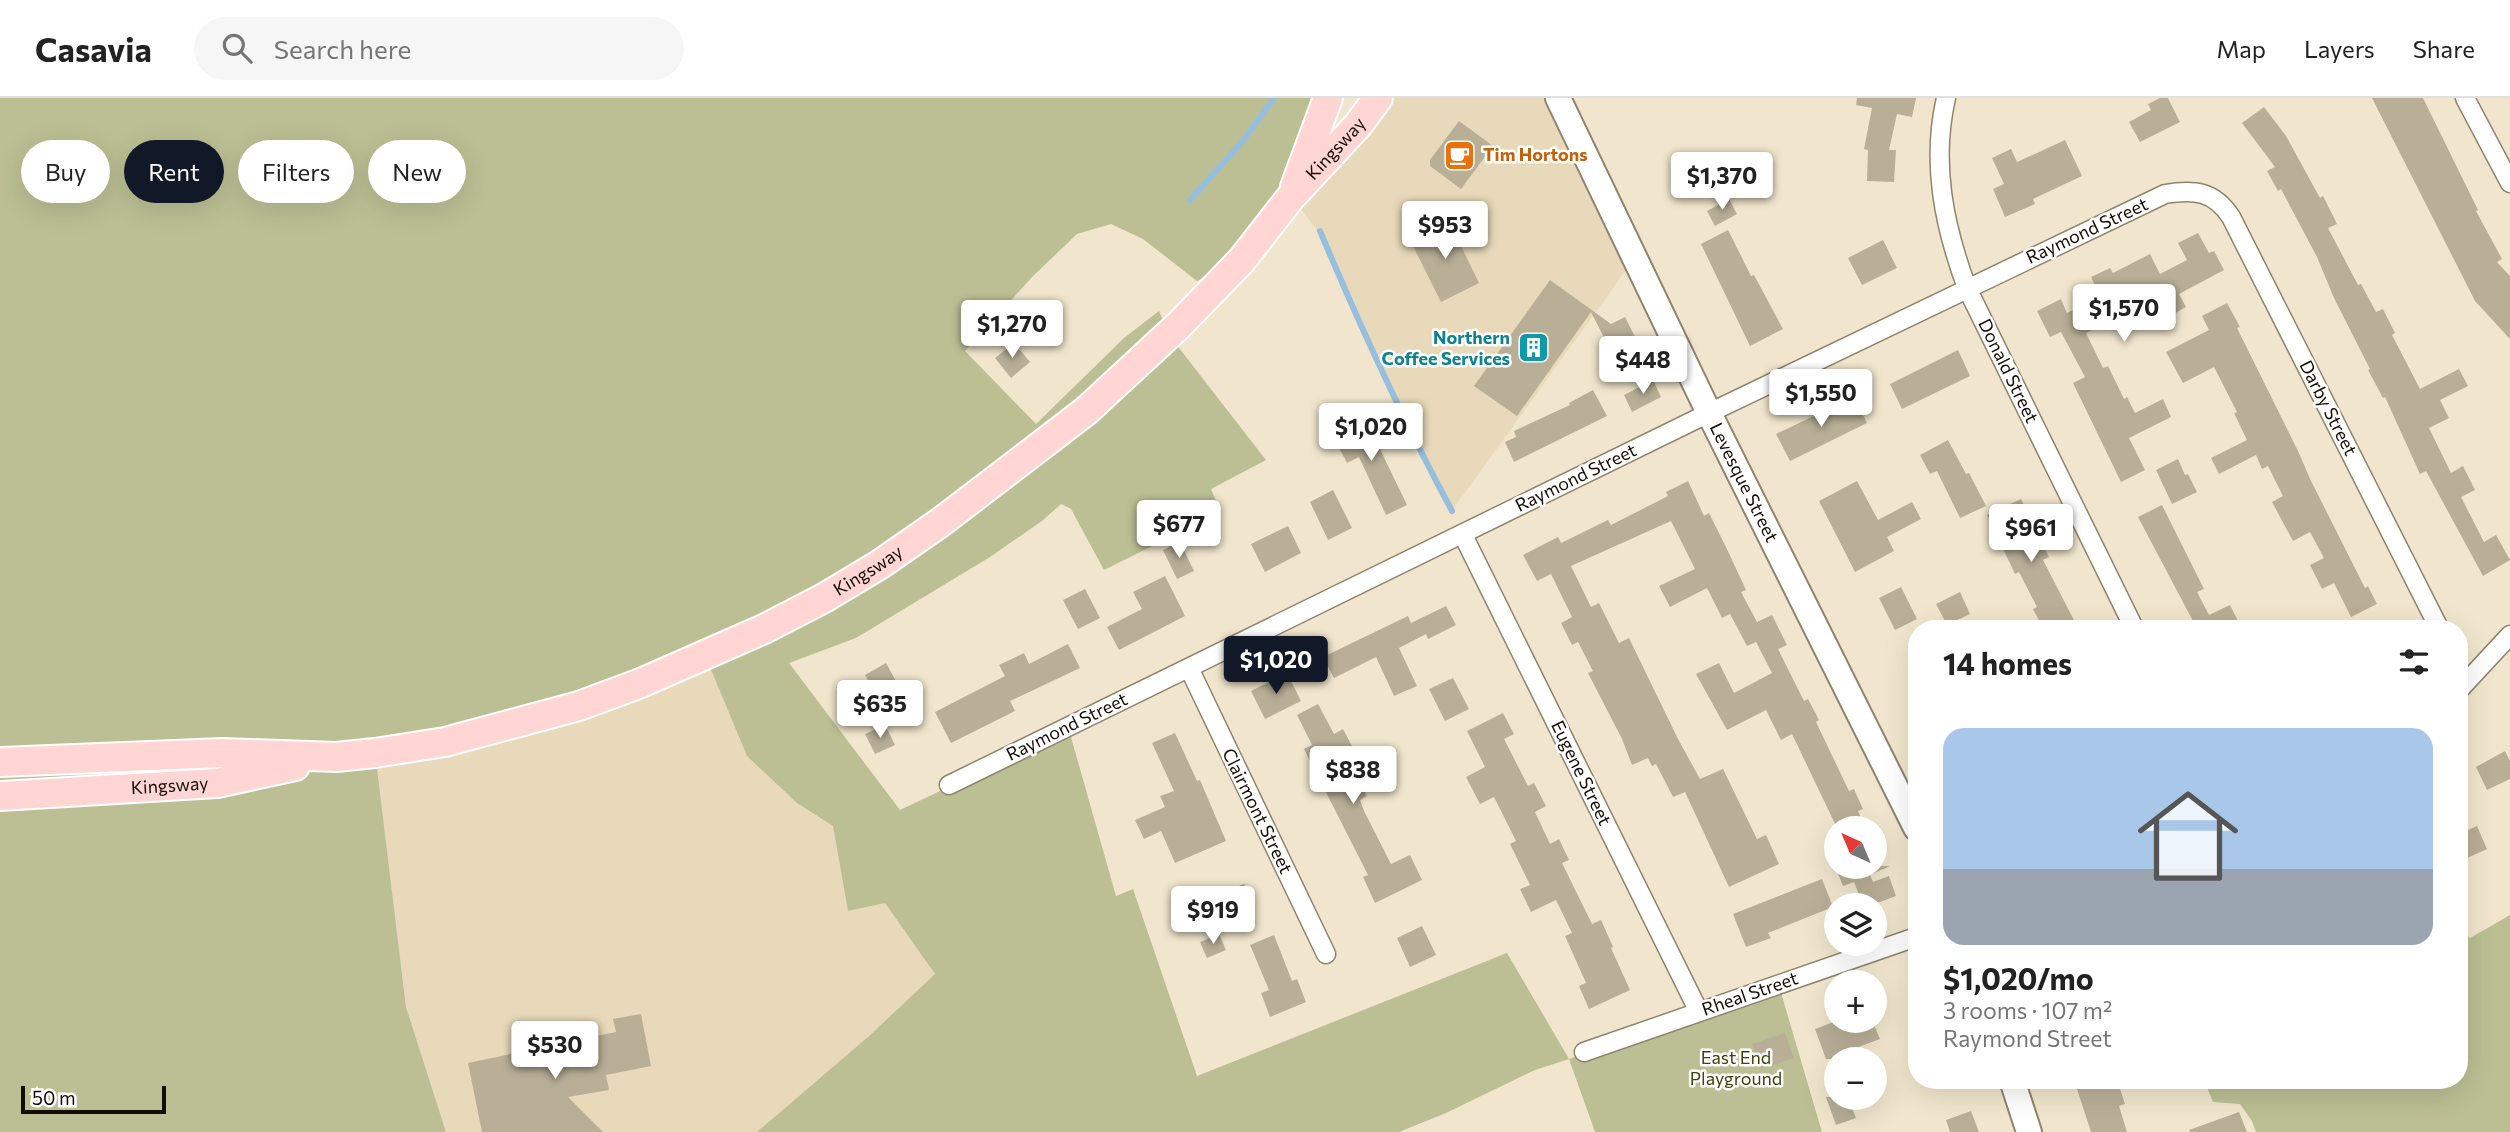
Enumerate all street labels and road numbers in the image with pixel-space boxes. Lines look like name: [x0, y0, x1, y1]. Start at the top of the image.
street label: Kingsway: [1301, 113, 1370, 184]
street label: Raymond Street: [2022, 192, 2151, 268]
street label: Donald Street: [1974, 315, 2044, 426]
street label: Darby Street: [2296, 356, 2362, 459]
street label: Levesque Street: [1706, 419, 1784, 545]
street label: Raymond Street: [1511, 438, 1640, 516]
street label: Kingsway: [829, 540, 907, 600]
street label: Raymond Street: [1002, 687, 1131, 765]
street label: Eugene Street: [1547, 717, 1617, 829]
street label: Clairmont Street: [1218, 744, 1298, 877]
street label: Kingsway: [130, 772, 209, 798]
street label: Rheal Street: [1699, 966, 1801, 1020]

